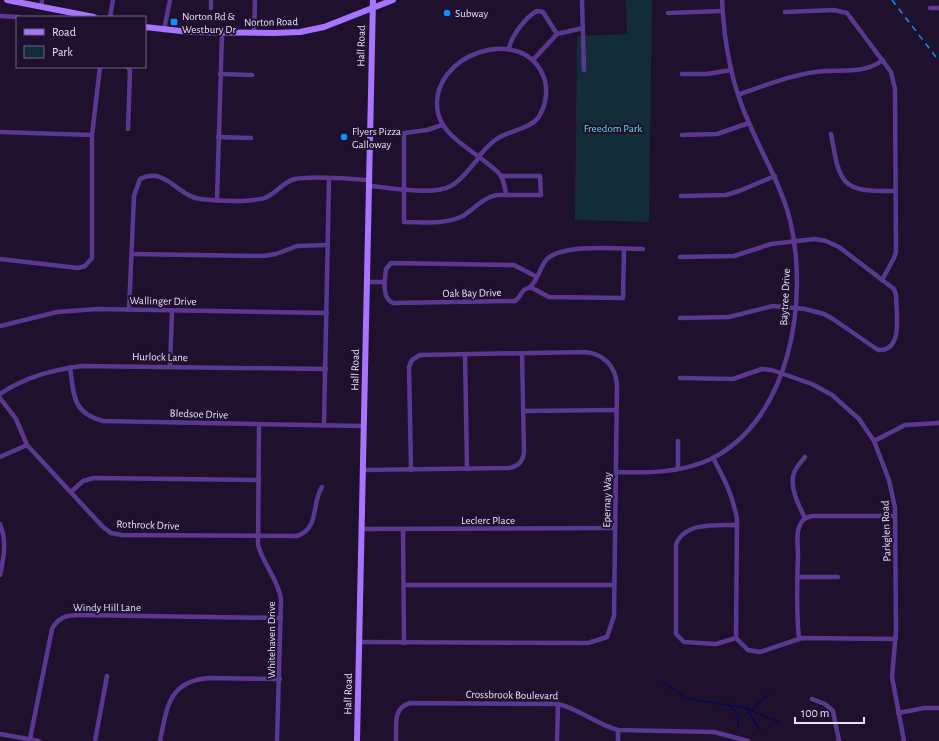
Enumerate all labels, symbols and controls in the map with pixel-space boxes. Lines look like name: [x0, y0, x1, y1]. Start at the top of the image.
marker: Subway: [442, 8, 452, 18]
place label: Subway: [455, 8, 488, 19]
place label: Norton Rd & Westbury Dr: [182, 11, 236, 35]
legend: [16, 16, 146, 68]
street label: Norton Road: [244, 16, 298, 28]
marker: Norton Rd & Westbury Dr: [169, 17, 179, 27]
street label: Hall Road: [355, 25, 367, 67]
text: Road: [52, 26, 76, 38]
text: Park: [52, 46, 73, 58]
park label: Freedom Park: [584, 123, 642, 134]
place label: Flyers Pizza Galloway: [352, 126, 401, 150]
marker: Flyers Pizza Galloway: [339, 132, 349, 142]
street label: Baytree Drive: [778, 268, 792, 326]
street label: Oak Bay Drive: [442, 287, 502, 299]
street label: Wallinger Drive: [130, 295, 196, 307]
street label: Hall Road: [349, 349, 361, 391]
street label: Hurlock Lane: [132, 351, 188, 363]
street label: Bledsoe Drive: [170, 407, 228, 421]
street label: Epernay Way: [601, 472, 613, 528]
street label: Parkglen Road: [879, 500, 893, 562]
street label: Leclerc Place: [461, 515, 515, 526]
street label: Rothrock Drive: [116, 518, 180, 532]
street label: Whitehaven Drive: [266, 601, 277, 679]
street label: Windy Hill Lane: [73, 602, 141, 613]
street label: Hall Road: [342, 673, 354, 715]
street label: Crossbrook Boulevard: [466, 689, 559, 701]
scale bar: [795, 699, 864, 725]
text: 100 m: [801, 707, 829, 719]

